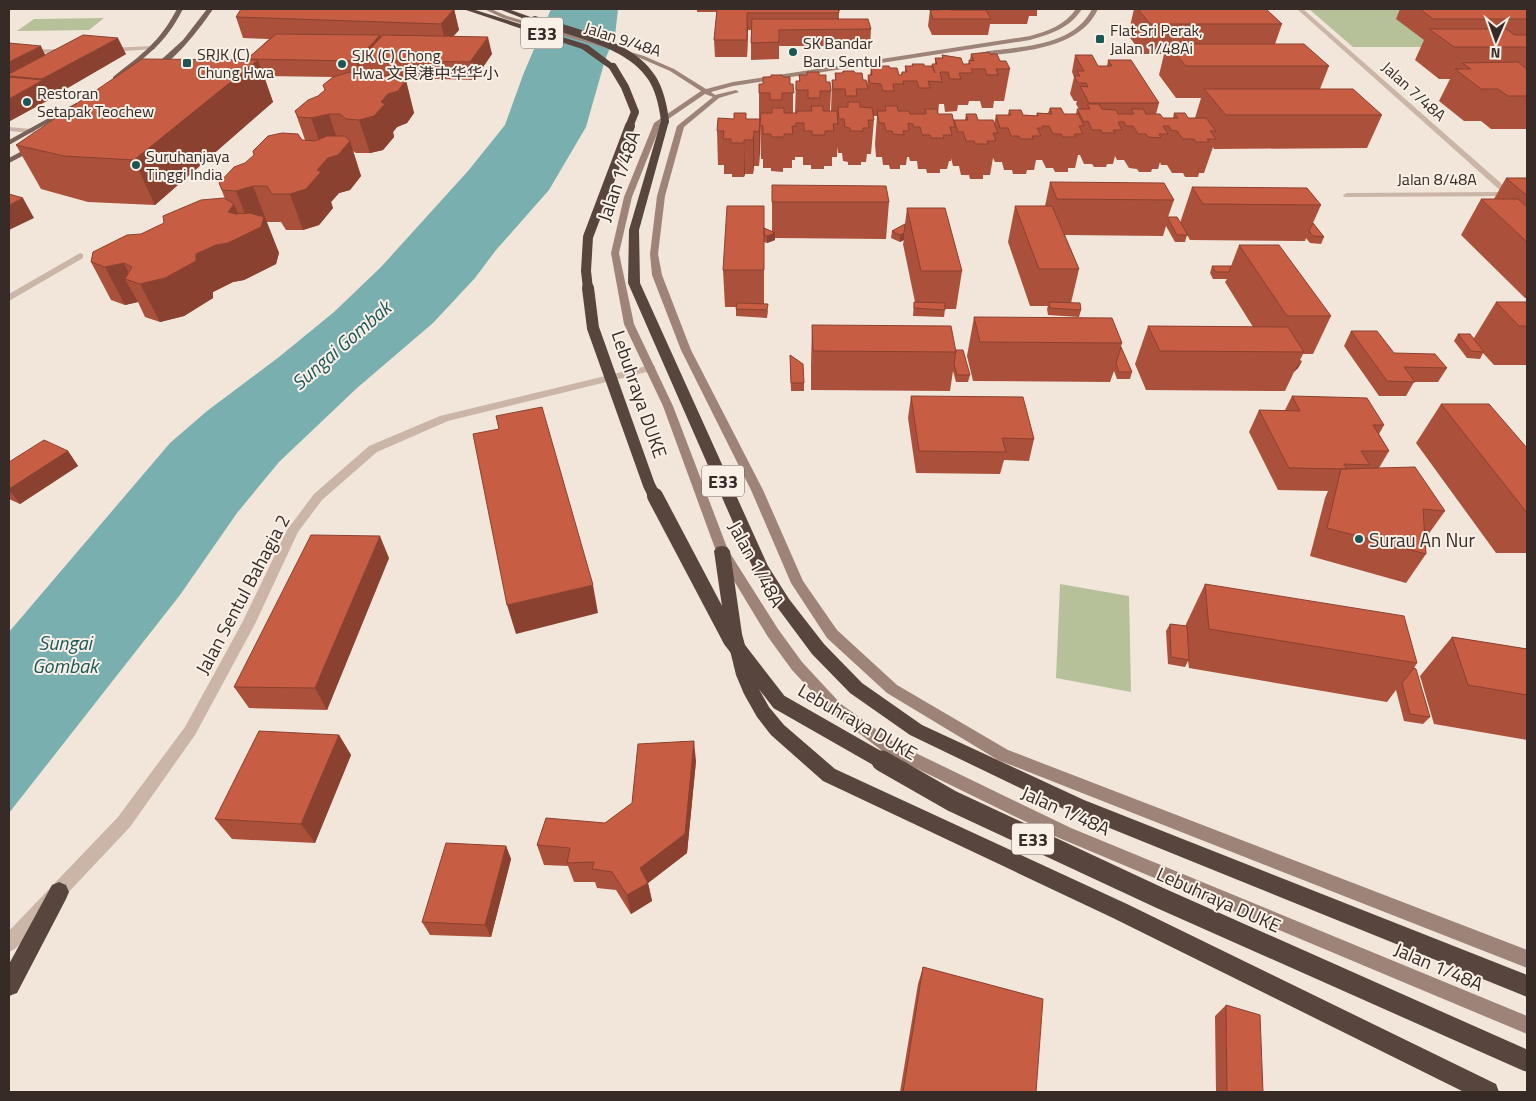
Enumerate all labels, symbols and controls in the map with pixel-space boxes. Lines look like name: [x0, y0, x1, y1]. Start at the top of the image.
street label: Jalan 9/48A: [581, 15, 665, 63]
north arrow: [1471, 15, 1521, 65]
road number: E33: [521, 17, 563, 48]
place label: Flat Sri Perak, Jalan 1/48Ai: [1110, 18, 1203, 60]
place label: SK Bandar Baru Sentul: [803, 31, 882, 73]
marker: Flat Sri Perak, Jalan 1/48Ai: [1094, 33, 1106, 45]
place label: SRJK (C) Chung Hwa: [197, 42, 274, 84]
place label: SJK (C) Chong Hwa 文良港中华华小: [352, 43, 498, 85]
text: N: [1490, 43, 1501, 64]
marker: SK Bandar Baru Sentul: [787, 46, 799, 58]
street label: Jalan 7/48A: [1376, 55, 1452, 127]
marker: SRJK (C) Chung Hwa: [181, 57, 193, 69]
marker: SJK (C) Chong Hwa 文良港中华华小: [336, 58, 348, 70]
place label: Restoran Setapak Teochew: [37, 81, 154, 123]
marker: Restoran Setapak Teochew: [21, 96, 33, 108]
street label: Jalan 1/48A: [589, 127, 647, 225]
place label: Suruhanjaya Tinggi India: [146, 144, 229, 186]
marker: Suruhanjaya Tinggi India: [130, 159, 142, 171]
street label: Jalan 8/48A: [1397, 167, 1477, 191]
water label: Sungai Gombak: [284, 291, 399, 397]
street label: Lebuhraya DUKE: [605, 326, 675, 462]
road number: E33: [702, 466, 744, 496]
street label: Jalan Sentul Bahagia 2: [187, 509, 297, 679]
street label: Jalan 1/48A: [721, 516, 793, 612]
place label: Surau An Nur: [1369, 525, 1475, 554]
marker: Surau An Nur: [1353, 533, 1365, 545]
water label: Sungai Gombak: [32, 627, 100, 681]
street label: Lebuhraya DUKE: [793, 675, 923, 767]
street label: Jalan 1/48A: [1017, 778, 1115, 842]
road number: E33: [1012, 824, 1054, 854]
street label: Lebuhraya DUKE: [1152, 859, 1286, 939]
street label: Jalan 1/48A: [1390, 934, 1488, 998]

